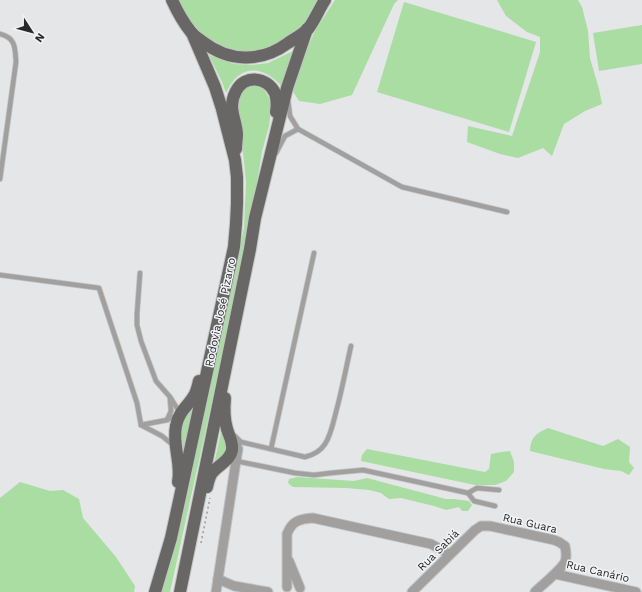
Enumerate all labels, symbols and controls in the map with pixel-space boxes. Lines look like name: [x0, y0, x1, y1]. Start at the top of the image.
north arrow: [12, 12, 52, 52]
text: N: [32, 30, 47, 45]
street label: Rodovia José Pizarro: [203, 256, 238, 368]
street label: Rua Guara: [502, 511, 558, 536]
street label: Rua Sabiá: [415, 527, 462, 574]
street label: Rua Canário: [565, 558, 631, 585]

